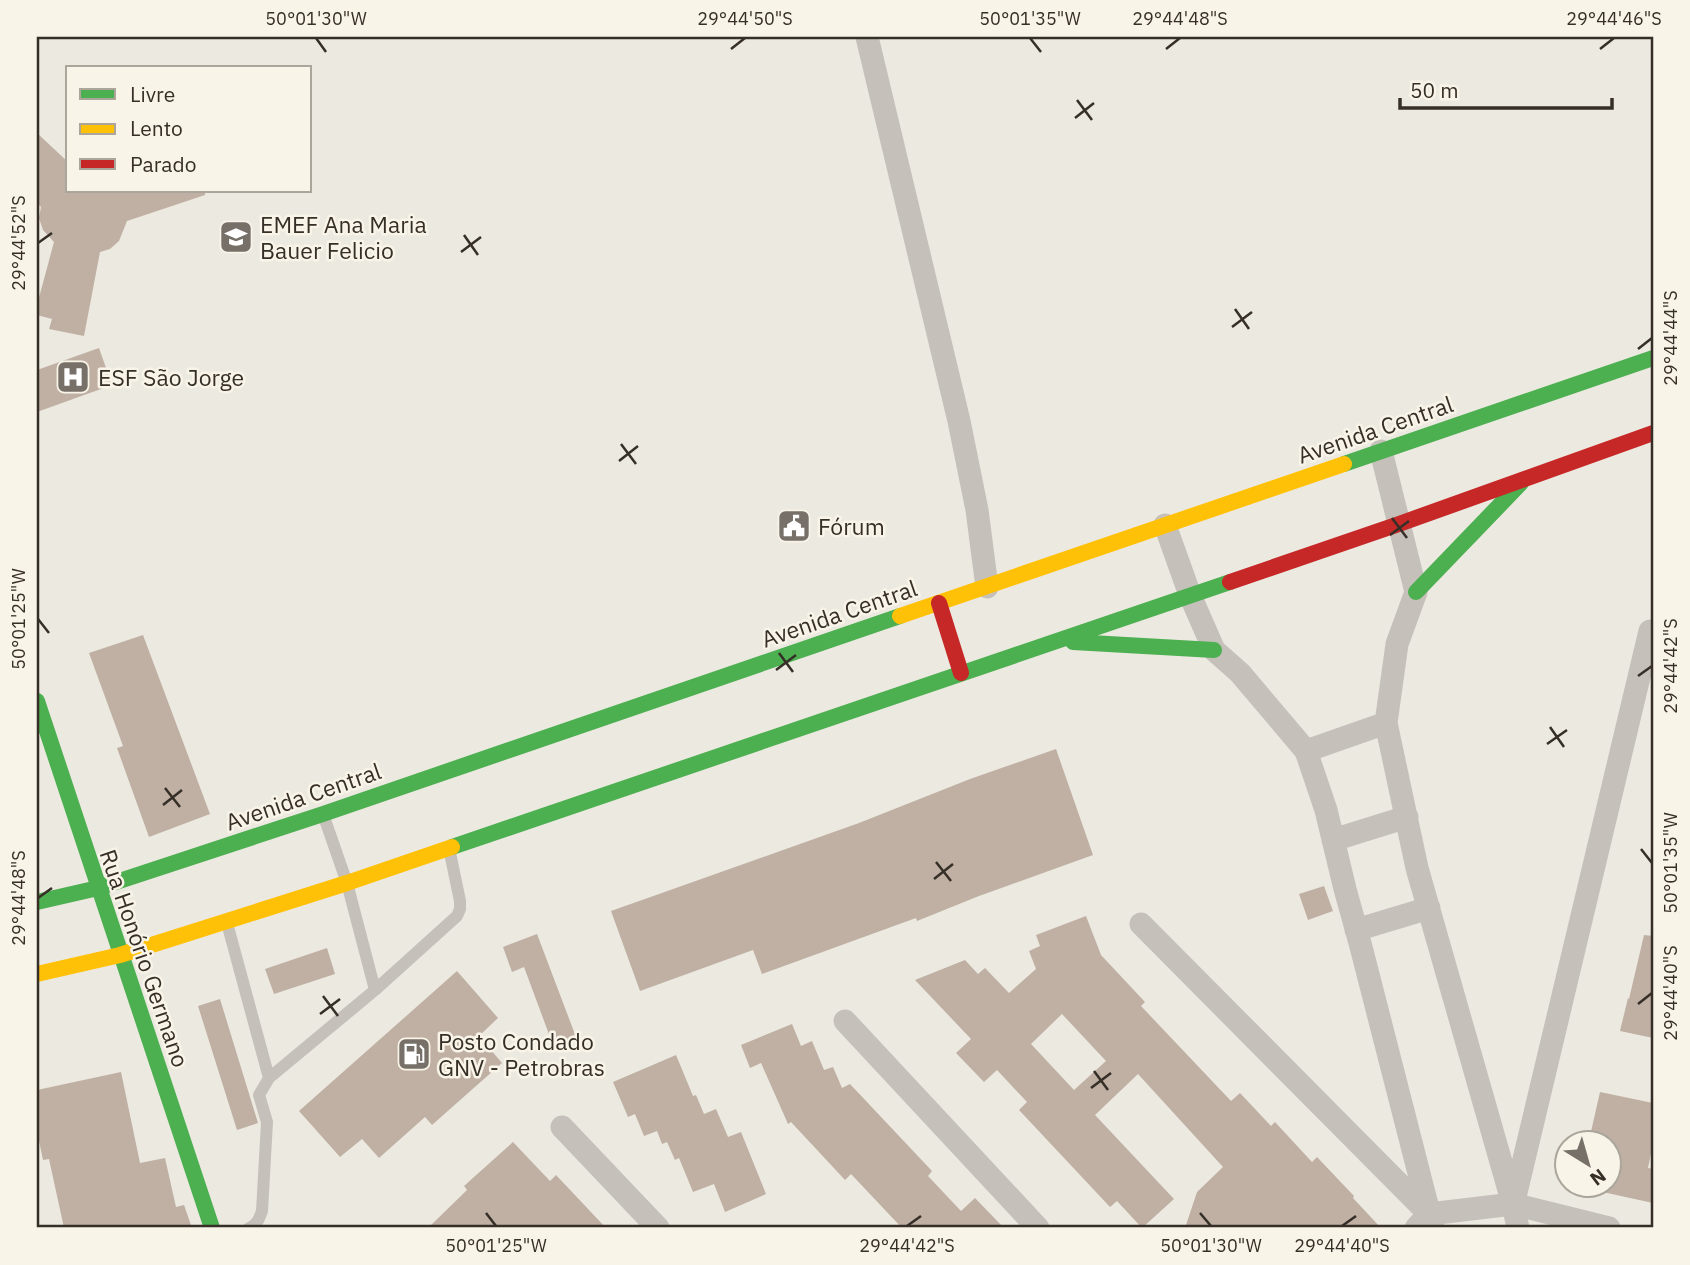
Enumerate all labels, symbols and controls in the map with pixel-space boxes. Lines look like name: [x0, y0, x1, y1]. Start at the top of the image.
text: 50°01'30"W: [265, 7, 367, 30]
text: 29°44'50"S: [697, 7, 793, 30]
text: 50°01'35"W: [979, 7, 1081, 30]
text: 29°44'48"S: [1132, 7, 1228, 30]
text: 29°44'46"S: [1566, 7, 1662, 30]
legend: [66, 66, 312, 192]
scale bar: [1400, 66, 1611, 110]
text: 50 m: [1410, 76, 1459, 104]
text: Livre: [130, 80, 175, 108]
text: Lento: [130, 114, 183, 142]
text: Parado: [130, 150, 197, 178]
text: 29°44'52"S: [7, 195, 30, 291]
place label: EMEF Ana Maria Bauer Felicio: [260, 209, 427, 265]
school or university icon: EMEF Ana Maria Bauer Felicio: [217, 218, 255, 256]
text: 29°44'44"S: [1659, 290, 1682, 386]
hospital icon: ESF São Jorge: [54, 358, 92, 396]
place label: ESF São Jorge: [98, 362, 244, 392]
street label: Avenida Central: [1293, 388, 1457, 470]
public building icon: Fórum: [775, 507, 813, 545]
place label: Fórum: [818, 511, 885, 541]
text: 50°01'25"W: [7, 568, 30, 670]
street label: Avenida Central: [757, 572, 921, 654]
text: 29°44'42"S: [1659, 618, 1682, 714]
street label: Avenida Central: [221, 755, 385, 837]
text: 50°01'35"W: [1659, 812, 1682, 914]
street label: Rua Honório Germano: [94, 845, 196, 1071]
text: 29°44'48"S: [7, 850, 30, 946]
text: 29°44'40"S: [1659, 945, 1682, 1041]
place label: Posto Condado GNV - Petrobras: [438, 1026, 605, 1082]
fuel station icon: Posto Condado GNV - Petrobras: [395, 1035, 433, 1073]
north arrow: [1554, 1128, 1624, 1198]
text: N: [1586, 1164, 1611, 1191]
text: 50°01'25"W: [445, 1234, 547, 1257]
text: 29°44'42"S: [859, 1234, 955, 1257]
text: 50°01'30"W: [1160, 1234, 1262, 1257]
text: 29°44'40"S: [1294, 1234, 1390, 1257]

